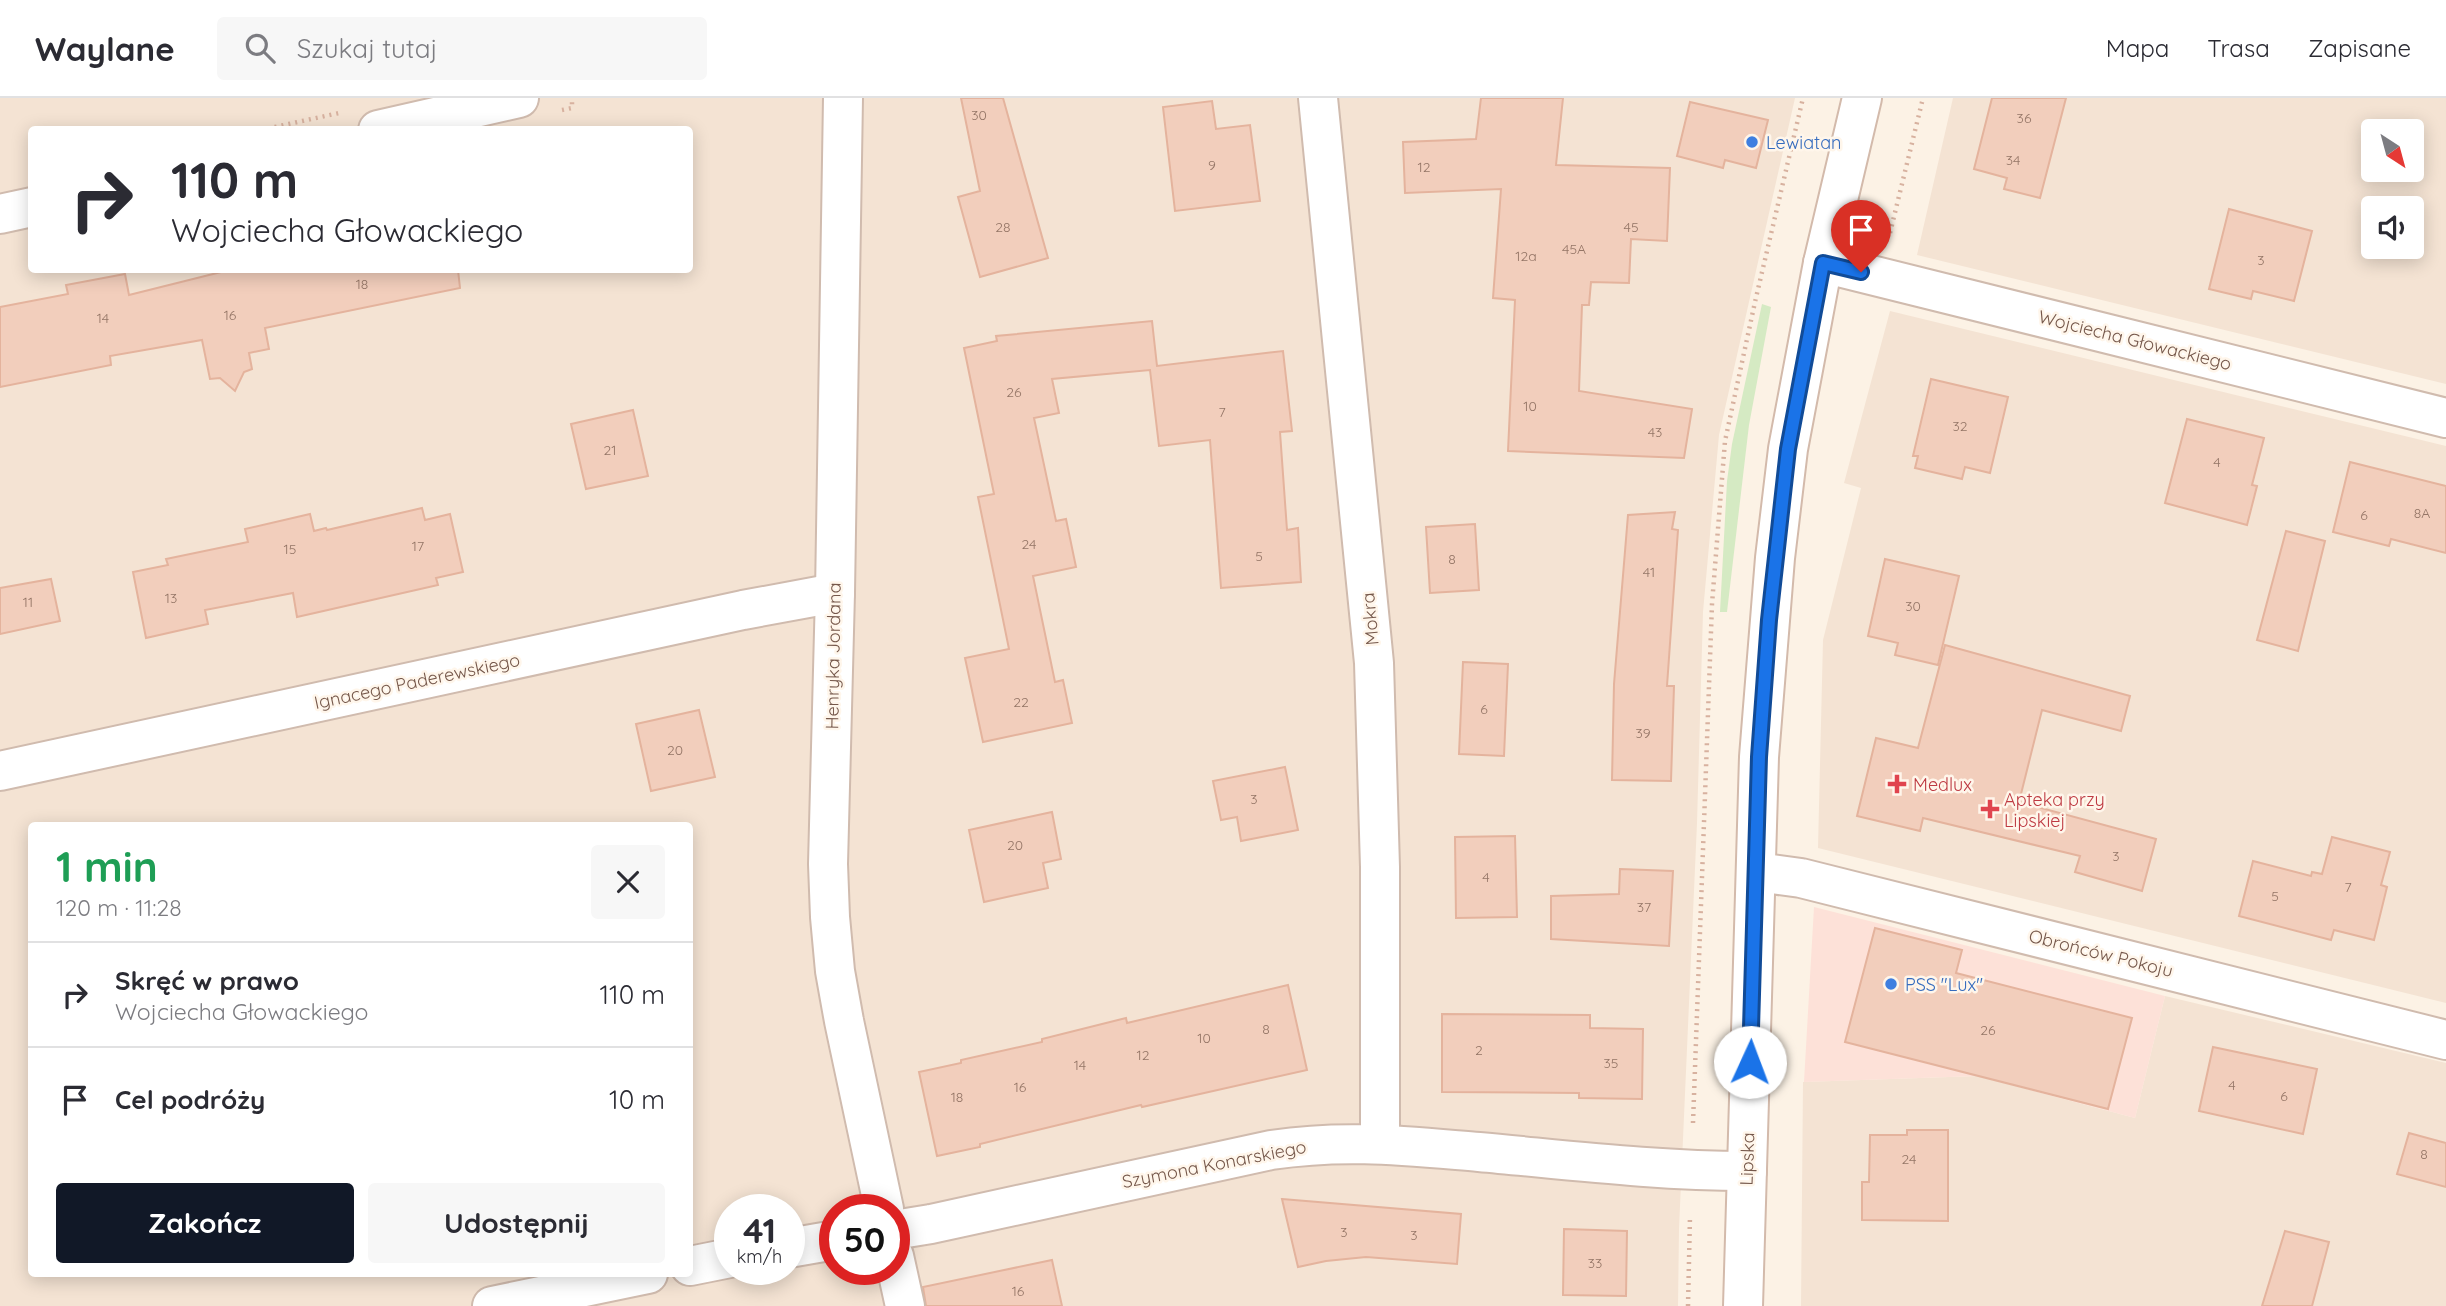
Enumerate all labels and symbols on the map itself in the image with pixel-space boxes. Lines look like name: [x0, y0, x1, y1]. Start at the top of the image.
house number: 30: [971, 106, 987, 124]
house number: 36: [2017, 109, 2032, 127]
north arrow: [2361, 119, 2424, 182]
place label: Lewiatan: [1766, 131, 1841, 154]
marker: Lewiatan: [1744, 134, 1760, 150]
house number: 34: [2006, 151, 2020, 169]
house number: 9: [1208, 156, 1216, 174]
house number: 12: [1418, 158, 1431, 176]
pin: [1831, 200, 1891, 272]
house number: 28: [995, 218, 1011, 236]
house number: 45: [1623, 218, 1639, 236]
house number: 45A: [1562, 240, 1586, 258]
house number: 12a: [1515, 247, 1537, 265]
house number: 3: [2257, 251, 2265, 269]
house number: 18: [356, 275, 368, 293]
street label: Wojciecha Głowackiego: [2036, 305, 2234, 375]
house number: 16: [224, 306, 237, 324]
house number: 14: [97, 309, 109, 327]
house number: 26: [1006, 383, 1022, 401]
house number: 10: [1523, 397, 1537, 415]
house number: 7: [1218, 403, 1226, 421]
house number: 32: [1952, 417, 1968, 435]
house number: 43: [1648, 423, 1662, 441]
house number: 21: [604, 441, 616, 459]
house number: 4: [2213, 453, 2221, 471]
house number: 8A: [2414, 504, 2430, 522]
house number: 6: [2360, 506, 2368, 524]
house number: 24: [1022, 535, 1036, 553]
house number: 17: [412, 537, 424, 555]
house number: 15: [284, 540, 296, 558]
house number: 5: [1255, 547, 1263, 565]
house number: 8: [1448, 550, 1456, 568]
house number: 41: [1643, 563, 1655, 581]
street label: Henryka Jordana: [820, 582, 846, 730]
house number: 13: [165, 589, 177, 607]
street label: Mokra: [1356, 592, 1384, 646]
house number: 11: [23, 593, 33, 611]
house number: 30: [1905, 597, 1921, 615]
street label: Ignacego Paderewskiego: [312, 648, 522, 714]
house number: 22: [1013, 693, 1029, 711]
house number: 6: [1480, 700, 1488, 718]
house number: 39: [1635, 724, 1651, 742]
house number: 20: [667, 741, 683, 759]
place label: Medlux: [1913, 773, 1972, 796]
marker: Medlux: [1887, 774, 1907, 794]
place label: Apteka przy Lipskiej: [2004, 788, 2105, 832]
house number: 3: [1250, 790, 1258, 808]
marker: Apteka przy Lipskiej: [1982, 801, 1998, 817]
house number: 20: [1007, 836, 1023, 854]
house number: 3: [2112, 847, 2120, 865]
house number: 4: [1482, 868, 1490, 886]
house number: 7: [2344, 878, 2352, 896]
house number: 5: [2271, 887, 2279, 905]
house number: 37: [1637, 898, 1651, 916]
street label: Obrońców Pokoju: [2027, 924, 2175, 982]
place label: PSS "Lux": [1905, 973, 1983, 996]
marker: PSS "Lux": [1883, 976, 1899, 992]
house number: 8: [1262, 1020, 1270, 1038]
house number: 26: [1980, 1021, 1996, 1039]
position arrow: [1713, 1025, 1787, 1099]
house number: 10: [1197, 1029, 1211, 1047]
house number: 2: [1475, 1041, 1483, 1059]
house number: 12: [1137, 1046, 1150, 1064]
house number: 35: [1604, 1054, 1618, 1072]
house number: 14: [1074, 1056, 1086, 1074]
house number: 4: [2228, 1076, 2236, 1094]
house number: 16: [1014, 1078, 1027, 1096]
house number: 6: [2280, 1087, 2288, 1105]
house number: 18: [951, 1088, 963, 1106]
street label: Lipska: [1735, 1132, 1759, 1186]
street label: Szymona Konarskiego: [1120, 1135, 1308, 1193]
house number: 8: [2420, 1145, 2428, 1163]
house number: 24: [1902, 1150, 1916, 1168]
speed limit sign: 50: [819, 1194, 910, 1285]
house number: 3: [1340, 1223, 1348, 1241]
house number: 3: [1410, 1226, 1418, 1244]
house number: 33: [1588, 1254, 1602, 1272]
house number: 16: [1012, 1282, 1025, 1300]

